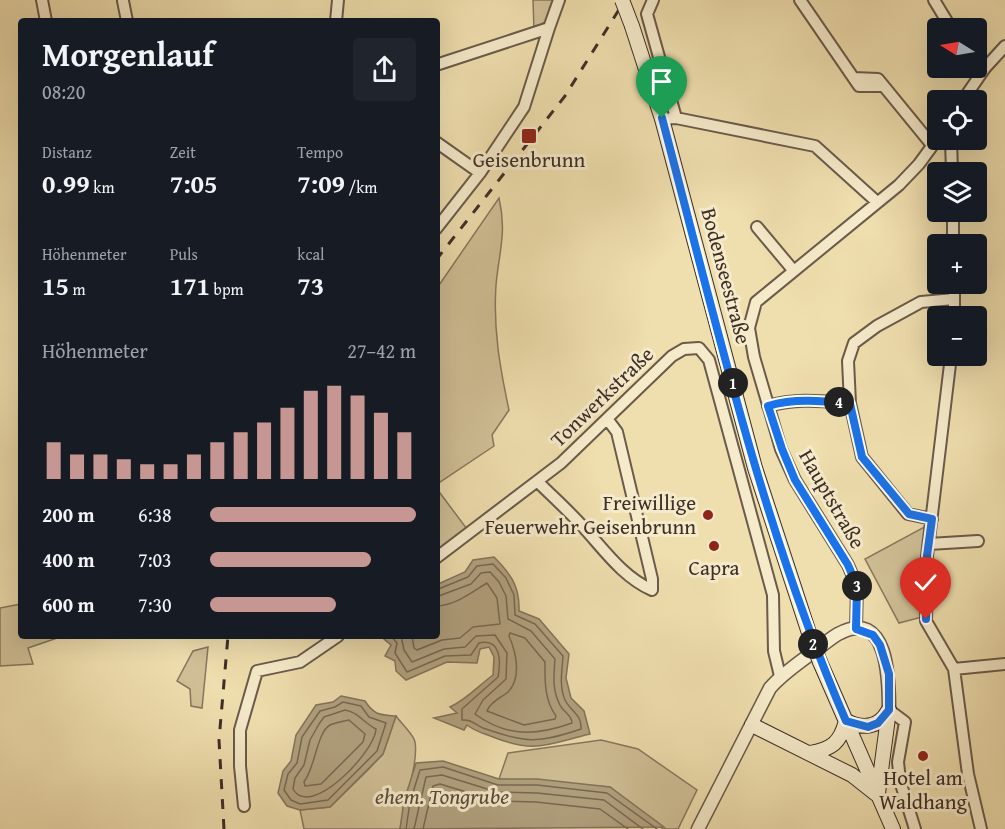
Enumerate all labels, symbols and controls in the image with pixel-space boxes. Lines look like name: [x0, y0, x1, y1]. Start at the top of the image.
north arrow: [927, 18, 987, 78]
map controls: [927, 18, 987, 366]
text: Morgenlauf: [42, 30, 214, 78]
button: share: [353, 38, 416, 101]
pin: [636, 56, 687, 118]
icon: arrive: [645, 65, 678, 98]
text: 08:20: [42, 77, 85, 106]
button: locate: [927, 90, 987, 150]
marker: Geisenbrunn: [520, 127, 538, 145]
text: Distanz: [42, 140, 92, 164]
text: Zeit: [170, 140, 196, 164]
text: Tempo: [297, 140, 343, 164]
place label: Geisenbrunn: [473, 144, 585, 175]
button: layers: [927, 162, 987, 222]
text: 0.99: [42, 164, 90, 203]
text: 7:05: [170, 164, 217, 203]
text: 7:09: [297, 164, 345, 203]
text: km: [90, 175, 114, 199]
text: /km: [345, 175, 377, 199]
street label: Bodenseestraße: [693, 204, 760, 348]
button: +: [927, 234, 987, 294]
text: Höhenmeter: [42, 242, 127, 266]
text: Puls: [170, 242, 198, 266]
text: kcal: [297, 242, 325, 266]
text: 15: [42, 266, 69, 305]
text: 171: [170, 266, 210, 305]
text: 73: [297, 266, 324, 305]
text: m: [69, 277, 86, 301]
text: bpm: [210, 277, 244, 301]
button: −: [927, 306, 987, 366]
text: Höhenmeter: [42, 336, 148, 365]
text: 27–42 m: [347, 336, 416, 365]
street label: Tonwerkstraße: [543, 339, 661, 454]
pin: 1: [718, 368, 748, 398]
text: 1: [729, 371, 737, 395]
pin: 4: [824, 387, 854, 417]
text: 4: [835, 390, 843, 414]
street label: Hauptstraße: [791, 443, 873, 554]
place label: Freiwillige Feuerwehr Geisenbrunn: [485, 487, 696, 542]
text: 200 m: [42, 500, 95, 529]
text: 6:38: [138, 500, 172, 529]
marker: Freiwillige Feuerwehr Geisenbrunn: [701, 508, 715, 522]
marker: Capra: [707, 539, 721, 553]
text: 400 m: [42, 545, 95, 574]
text: 7:03: [138, 545, 172, 574]
place label: Capra: [688, 552, 740, 583]
pin: [900, 557, 951, 619]
icon: check: [909, 566, 942, 599]
pin: 3: [842, 571, 872, 601]
text: 3: [853, 574, 861, 598]
text: 600 m: [42, 590, 95, 619]
text: 7:30: [138, 590, 172, 619]
pin: 2: [798, 629, 828, 659]
text: 2: [809, 632, 817, 656]
marker: Hotel am Waldhang: [916, 749, 930, 763]
place label: Hotel am Waldhang: [879, 762, 968, 817]
water label: ehem. Tongrube: [375, 780, 509, 812]

